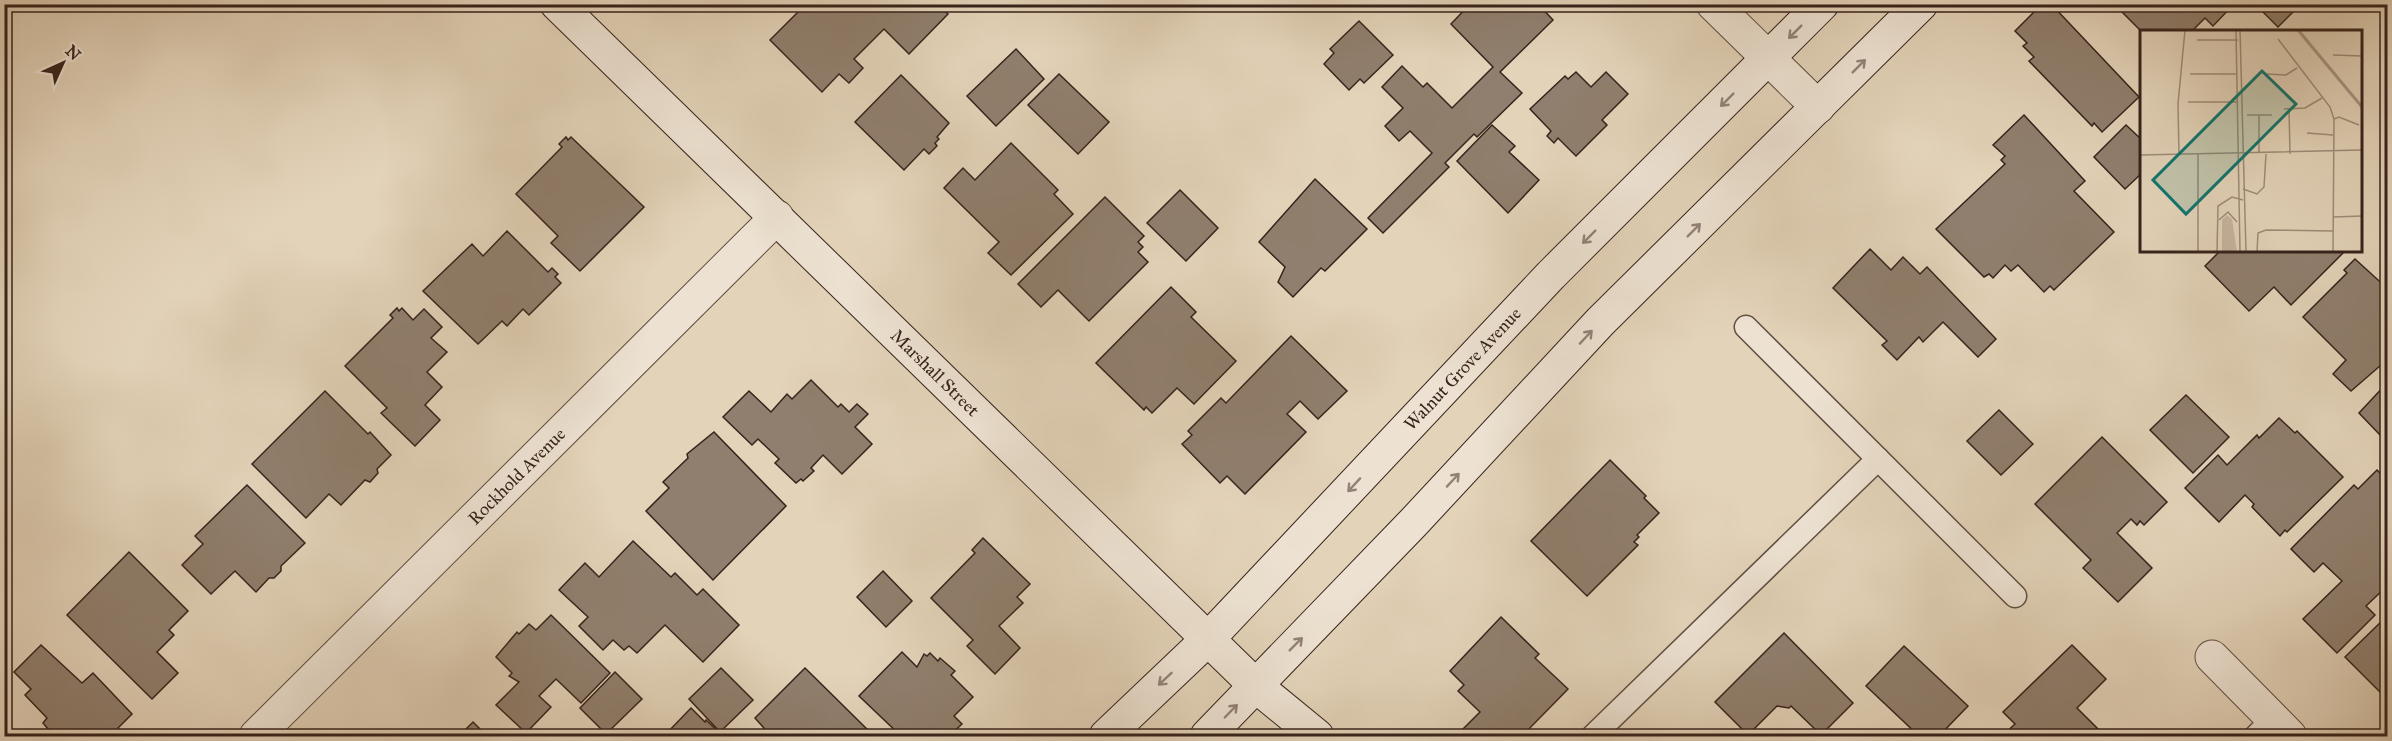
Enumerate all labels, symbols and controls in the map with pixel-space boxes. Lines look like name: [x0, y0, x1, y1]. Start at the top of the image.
one-way arrow: [1788, 24, 1803, 39]
inset map: [2140, 30, 2362, 252]
north arrow: [33, 33, 93, 93]
text: N: [62, 41, 85, 65]
one-way arrow: [1852, 59, 1867, 73]
one-way arrow: [1719, 92, 1734, 107]
one-way arrow: [1686, 222, 1701, 237]
one-way arrow: [1581, 230, 1596, 245]
street label: Walnut Grove Avenue: [1399, 303, 1526, 435]
street label: Marshall Street: [886, 325, 984, 421]
one-way arrow: [1579, 330, 1593, 345]
street label: Rockhold Avenue: [463, 423, 570, 529]
one-way arrow: [1446, 473, 1460, 488]
one-way arrow: [1346, 477, 1361, 492]
one-way arrow: [1289, 637, 1304, 652]
one-way arrow: [1158, 672, 1173, 686]
one-way arrow: [1224, 704, 1239, 719]

